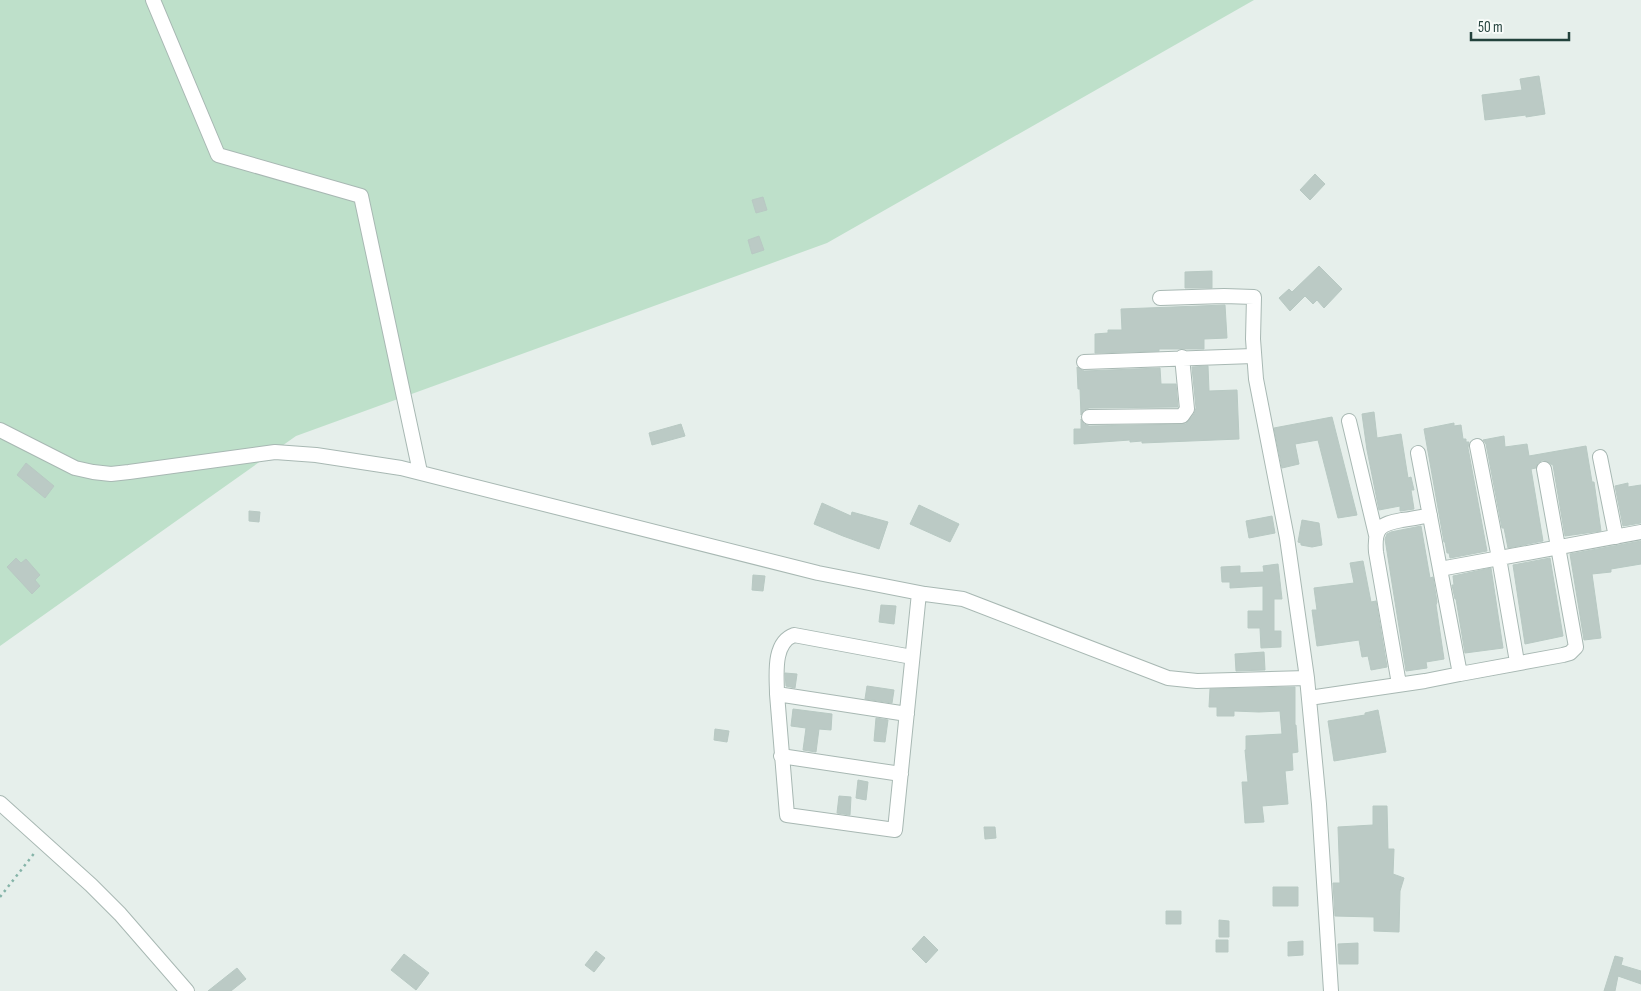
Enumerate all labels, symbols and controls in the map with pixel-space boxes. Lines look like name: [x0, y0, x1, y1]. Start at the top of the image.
scale bar: [1471, 10, 1568, 42]
text: 50 m: [1478, 18, 1503, 37]

